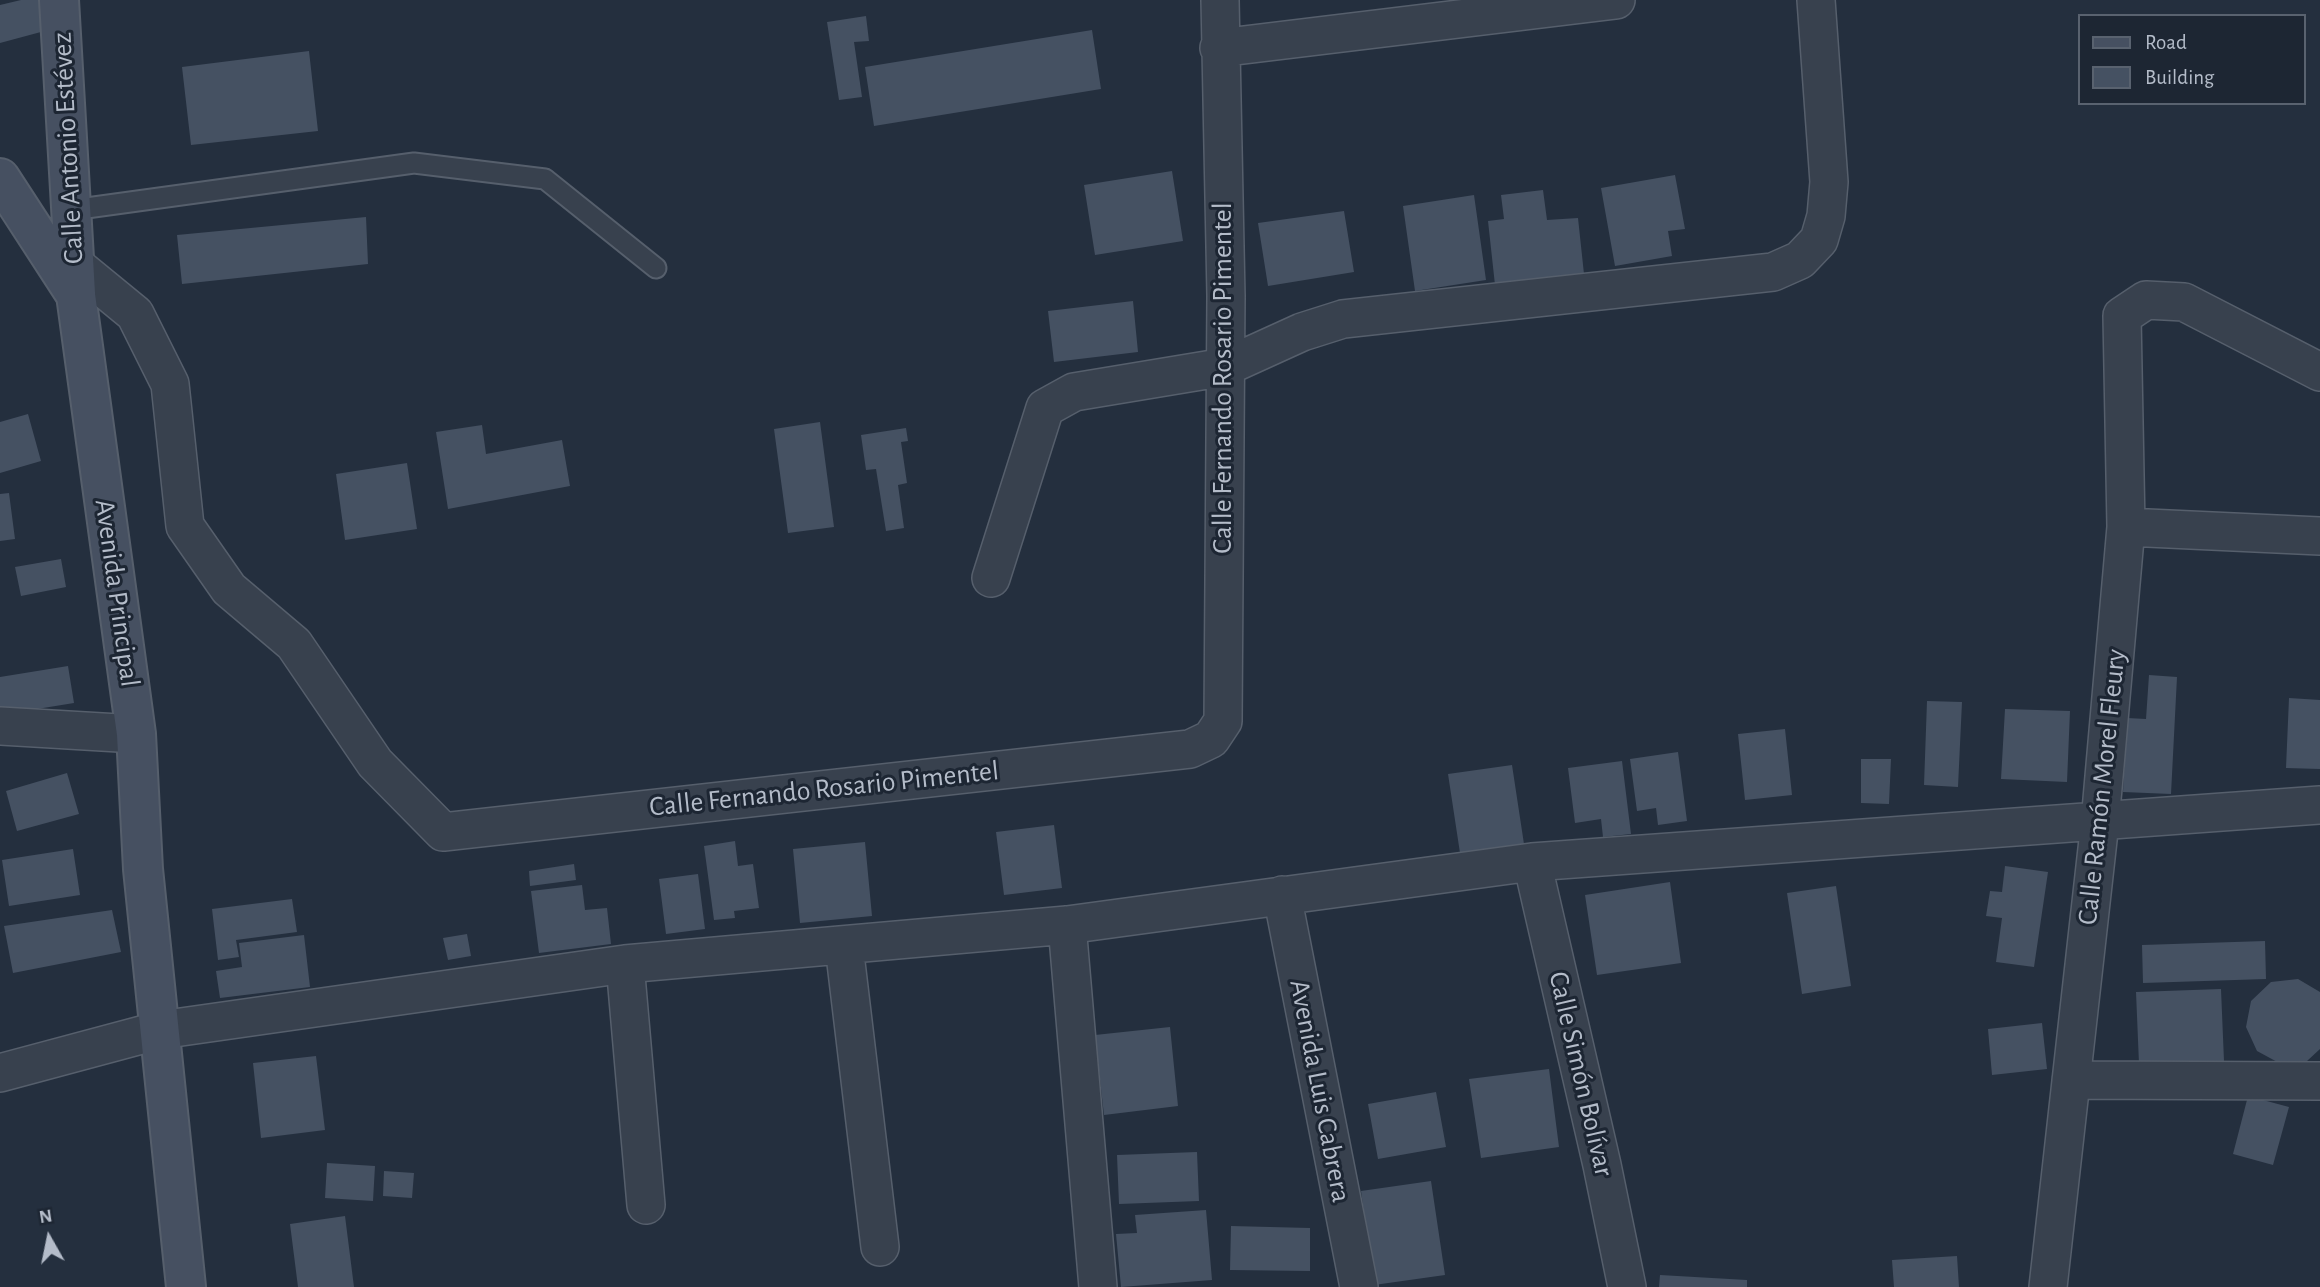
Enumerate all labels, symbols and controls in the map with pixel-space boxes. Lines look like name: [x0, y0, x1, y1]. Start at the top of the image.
legend: [2078, 14, 2306, 105]
street label: Calle Antonio Estévez: [45, 31, 91, 265]
text: Road: [2145, 32, 2187, 53]
text: Building: [2145, 67, 2214, 88]
street label: Calle Fernando Rosario Pimentel: [1206, 202, 1240, 554]
street label: Avenida Principal: [87, 497, 147, 689]
street label: Calle Ramón Morel Fleury: [2071, 647, 2133, 927]
street label: Calle Fernando Rosario Pimentel: [648, 754, 1000, 824]
street label: Calle Simón Bolívar: [1541, 968, 1621, 1180]
street label: Avenida Luis Cabrera: [1282, 977, 1358, 1205]
north arrow: [14, 1203, 84, 1273]
text: N: [38, 1206, 54, 1227]

